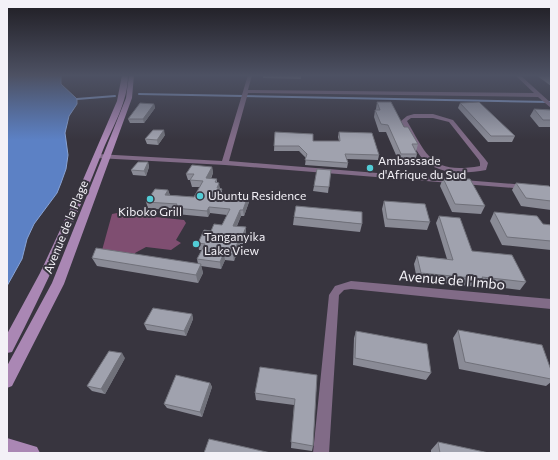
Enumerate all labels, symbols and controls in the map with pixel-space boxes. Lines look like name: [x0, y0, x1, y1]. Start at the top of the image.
place label: Ambassade d'Afrique du Sud: [378, 153, 466, 181]
marker: Ambassade d'Afrique du Sud: [365, 163, 375, 173]
street label: Avenue de la Plage: [40, 178, 90, 275]
place label: Ubuntu Residence: [208, 188, 306, 202]
marker: Ubuntu Residence: [195, 191, 205, 201]
marker: Kiboko Grill: [145, 194, 155, 204]
place label: Kiboko Grill: [118, 204, 182, 218]
place label: Tanganyika Lake View: [204, 229, 265, 257]
marker: Tanganyika Lake View: [191, 239, 201, 249]
street label: Avenue de l'Imbo: [398, 266, 506, 293]

